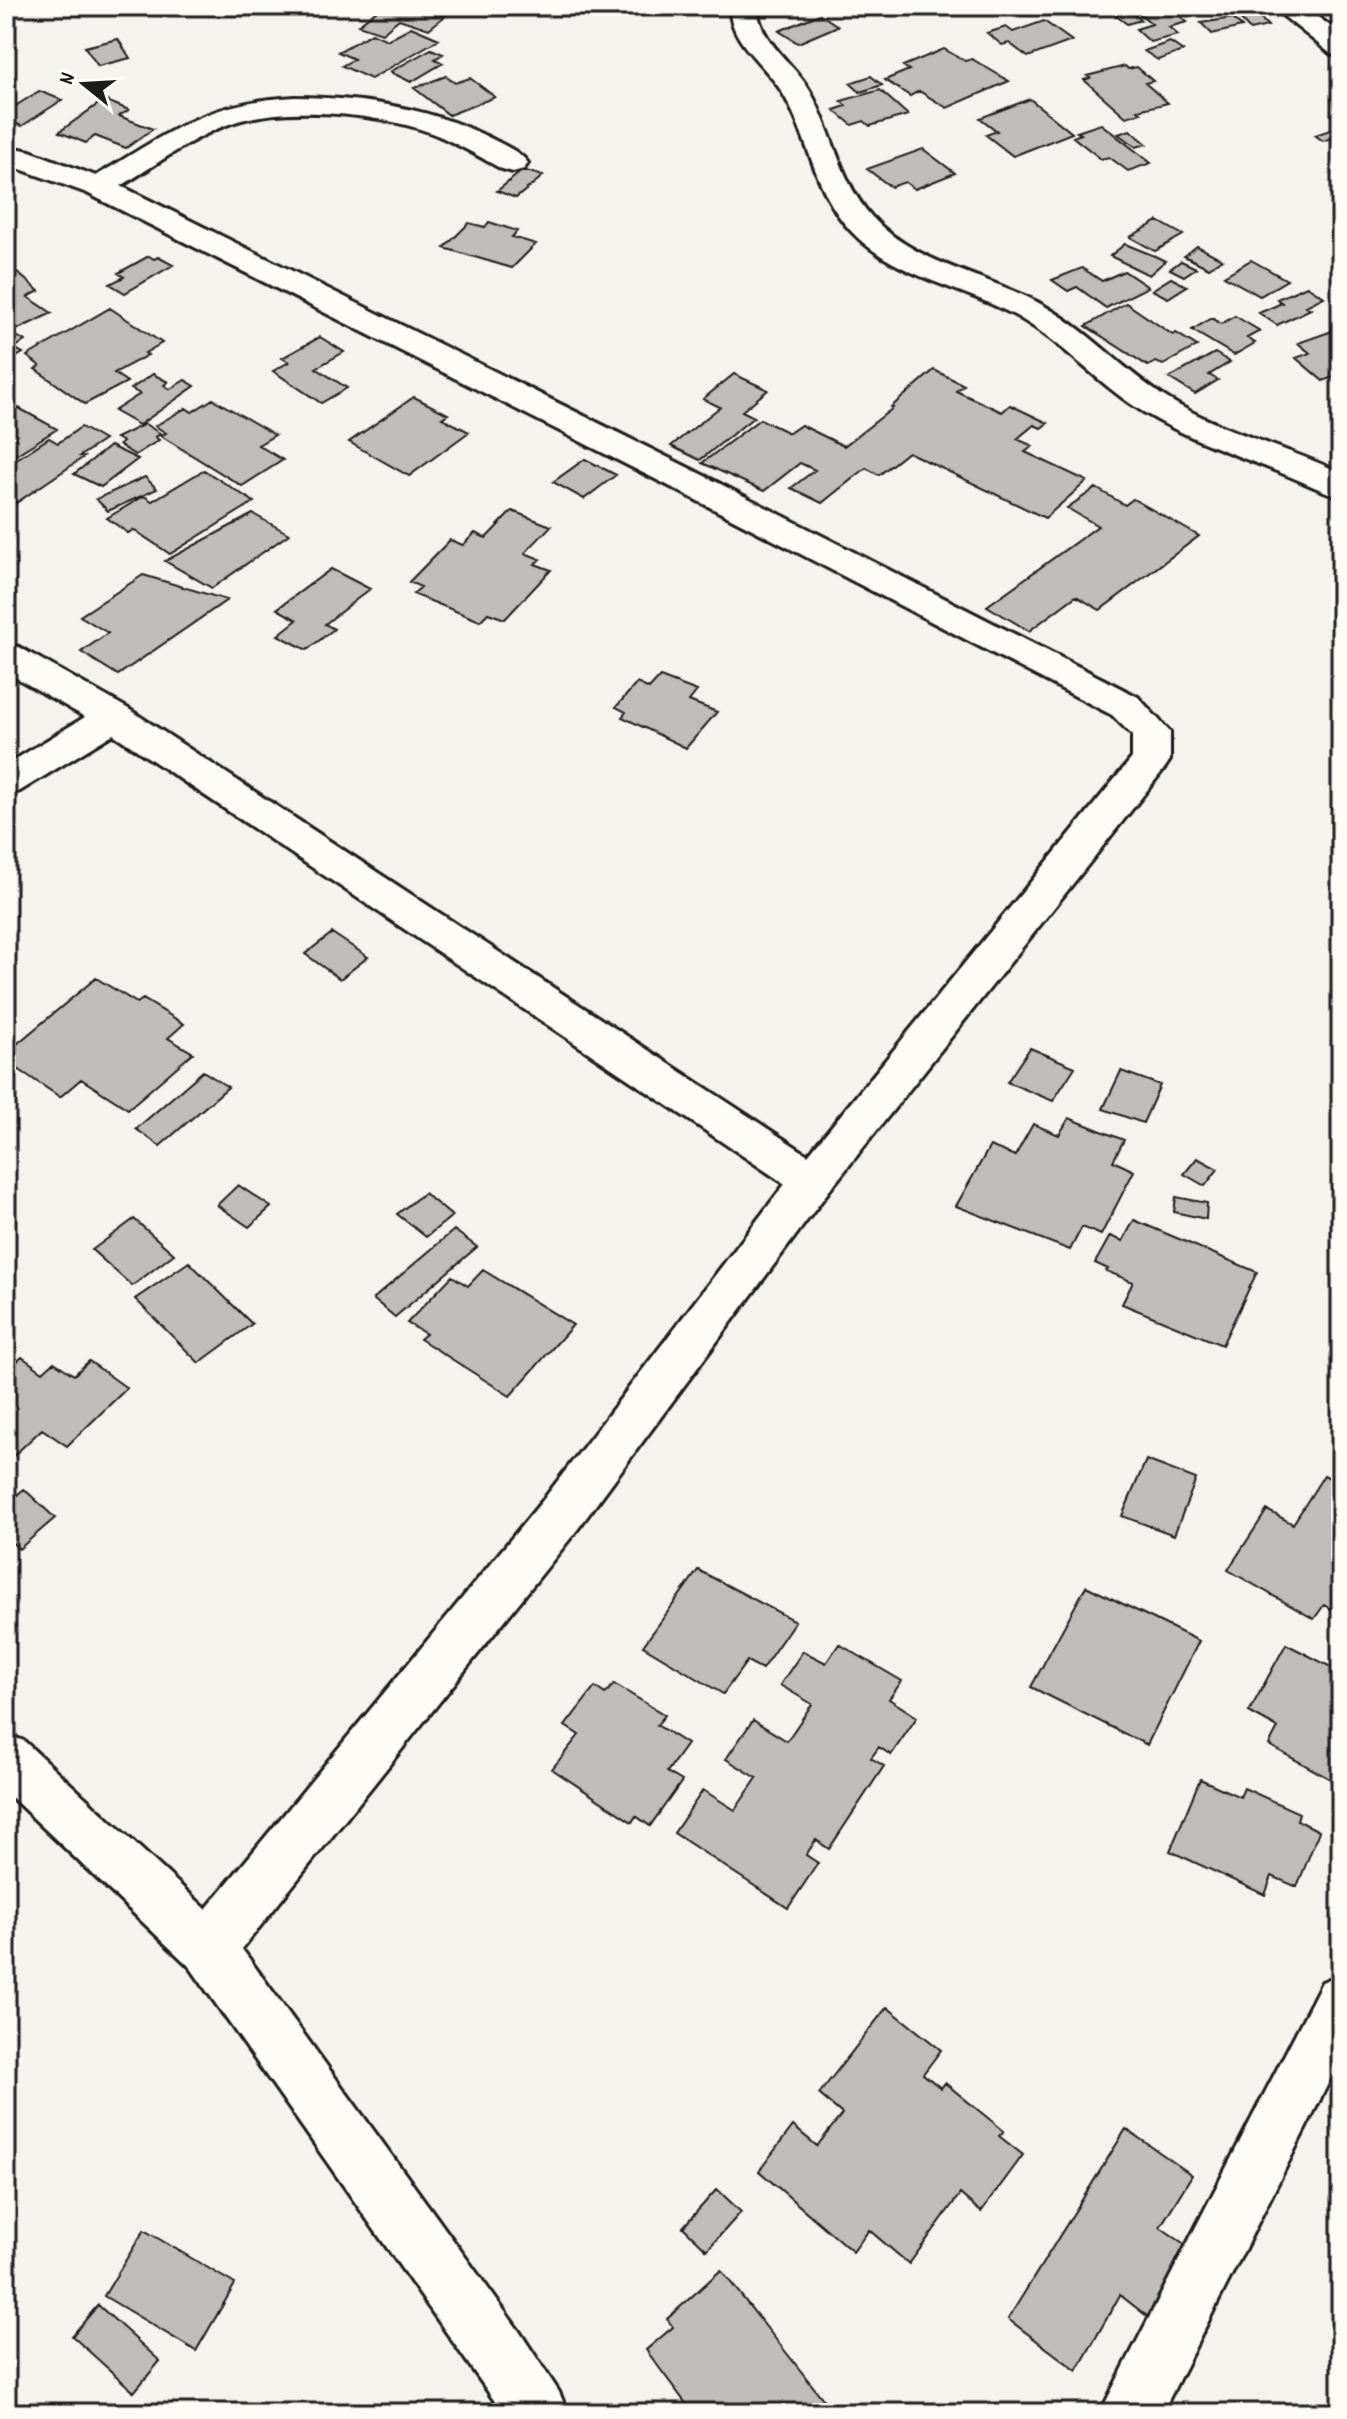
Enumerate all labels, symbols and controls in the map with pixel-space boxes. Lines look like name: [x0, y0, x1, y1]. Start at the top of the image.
north arrow: [44, 44, 124, 124]
text: N: [52, 69, 85, 89]

